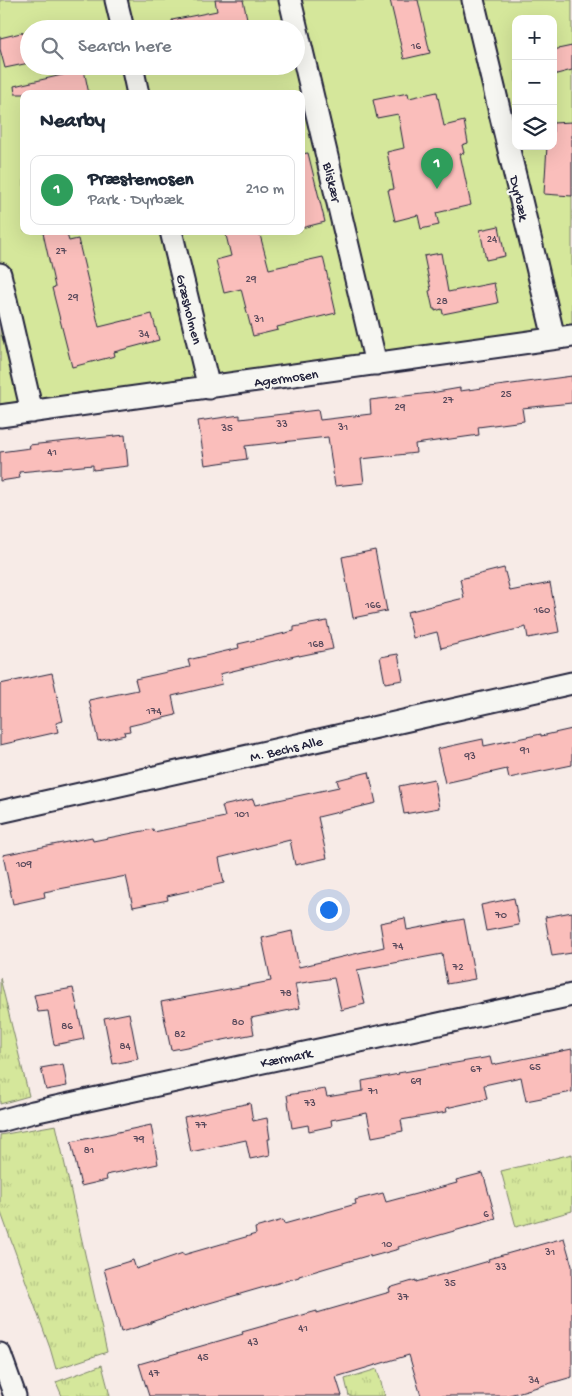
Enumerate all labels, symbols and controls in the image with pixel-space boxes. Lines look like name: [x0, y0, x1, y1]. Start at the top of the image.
map controls: [512, 15, 557, 150]
button: +: [512, 15, 557, 60]
search box: [20, 20, 305, 75]
icon: search: [38, 34, 66, 62]
text: Search here: [78, 36, 172, 59]
house number: 16: [410, 41, 421, 53]
button: −: [512, 60, 557, 105]
button: layers: [512, 105, 557, 150]
text: Nearby: [40, 110, 105, 135]
pin: 1: [421, 148, 453, 189]
street label: Bliskær: [318, 160, 344, 205]
text: Præstemosen: [88, 169, 194, 192]
street label: Dyrbæk: [504, 174, 531, 224]
text: 1: [54, 181, 60, 200]
text: 210 m: [245, 181, 284, 200]
text: Park · Dyrbæk: [88, 192, 183, 211]
house number: 24: [487, 234, 498, 246]
house number: 27: [55, 246, 67, 258]
street label: Græsholmen: [171, 273, 205, 347]
house number: 29: [246, 274, 257, 286]
house number: 29: [68, 292, 79, 304]
house number: 28: [436, 296, 448, 308]
house number: 31: [253, 314, 264, 326]
house number: 34: [138, 329, 150, 341]
street label: Agermosen: [253, 367, 320, 392]
house number: 25: [500, 389, 512, 401]
house number: 27: [442, 395, 454, 407]
house number: 29: [395, 402, 406, 414]
house number: 33: [275, 419, 288, 431]
house number: 31: [337, 422, 348, 434]
house number: 35: [220, 423, 233, 435]
house number: 41: [47, 447, 57, 459]
house number: 166: [364, 600, 381, 612]
house number: 160: [533, 605, 550, 617]
house number: 168: [307, 639, 324, 651]
house number: 174: [145, 706, 162, 718]
street label: M. Bechs Alle: [248, 734, 325, 767]
house number: 91: [519, 745, 530, 757]
house number: 93: [463, 751, 476, 763]
house number: 101: [233, 809, 250, 821]
house number: 109: [15, 859, 33, 871]
your location: [316, 897, 342, 923]
house number: 70: [494, 910, 507, 922]
house number: 74: [392, 941, 404, 953]
house number: 72: [451, 962, 464, 974]
house number: 78: [279, 988, 292, 1000]
house number: 80: [232, 1017, 244, 1029]
house number: 86: [61, 1021, 73, 1033]
house number: 82: [174, 1029, 186, 1041]
house number: 84: [119, 1041, 131, 1053]
street label: Kærmark: [259, 1045, 316, 1073]
house number: 65: [529, 1062, 541, 1074]
house number: 67: [470, 1064, 482, 1076]
house number: 69: [410, 1076, 422, 1088]
house number: 71: [367, 1086, 378, 1098]
house number: 73: [303, 1098, 316, 1110]
house number: 77: [194, 1120, 207, 1132]
house number: 79: [132, 1134, 145, 1146]
house number: 81: [84, 1145, 94, 1157]
house number: 6: [483, 1209, 489, 1221]
house number: 10: [381, 1239, 392, 1251]
house number: 31: [544, 1247, 555, 1259]
house number: 33: [494, 1262, 507, 1274]
house number: 35: [443, 1278, 456, 1290]
house number: 37: [396, 1292, 409, 1304]
house number: 41: [298, 1323, 308, 1335]
house number: 43: [248, 1337, 259, 1349]
house number: 45: [198, 1352, 209, 1364]
house number: 47: [149, 1368, 160, 1380]
house number: 34: [528, 1375, 540, 1387]

